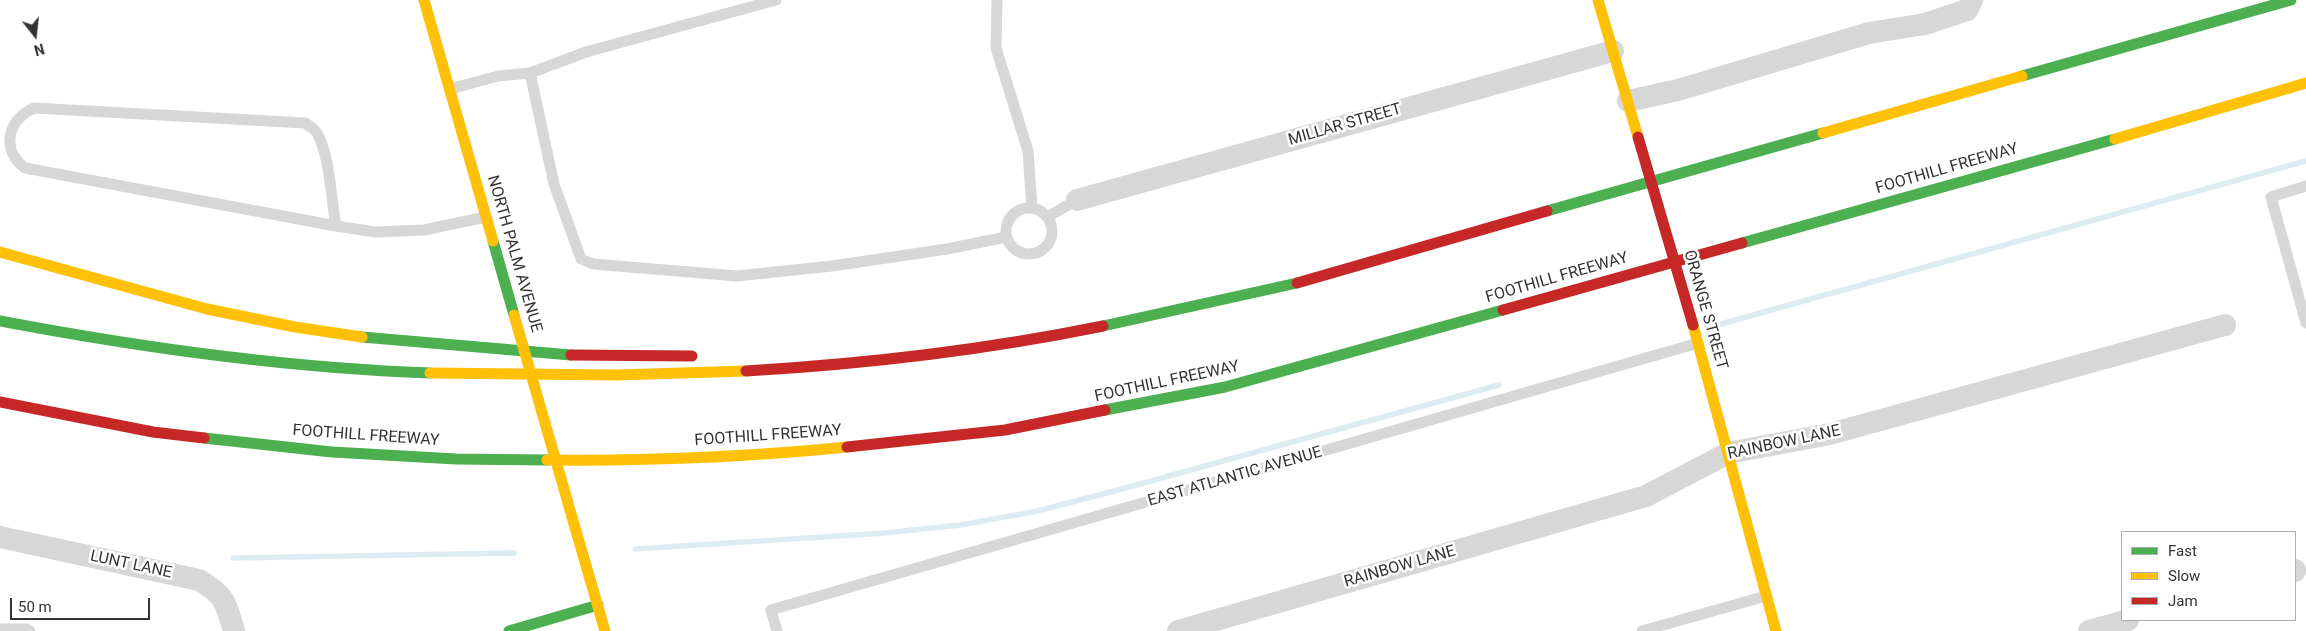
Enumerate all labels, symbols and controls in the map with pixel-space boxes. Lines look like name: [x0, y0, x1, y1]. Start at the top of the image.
north arrow: [10, 10, 60, 60]
text: N: [32, 40, 46, 58]
street label: MILLAR STREET: [1286, 100, 1404, 150]
street label: FOOTHILL FREEWAY: [1874, 139, 2020, 199]
street label: NORTH PALM AVENUE: [482, 173, 546, 335]
street label: FOOTHILL FREEWAY: [1484, 248, 1630, 308]
street label: ORANGE STREET: [1679, 248, 1731, 372]
street label: FOOTHILL FREEWAY: [1093, 357, 1241, 407]
street label: FOOTHILL FREEWAY: [292, 421, 440, 451]
street label: FOOTHILL FREEWAY: [694, 421, 842, 451]
street label: RAINBOW LANE: [1726, 422, 1842, 464]
street label: EAST ATLANTIC AVENUE: [1146, 443, 1324, 511]
legend: [2121, 531, 2296, 621]
street label: RAINBOW LANE: [1342, 542, 1458, 592]
text: Fast: [2168, 542, 2197, 560]
street label: LUNT LANE: [88, 547, 174, 583]
text: Slow: [2168, 567, 2200, 585]
scale bar: [12, 588, 152, 620]
text: Jam: [2168, 592, 2198, 610]
text: 50 m: [18, 598, 52, 616]

